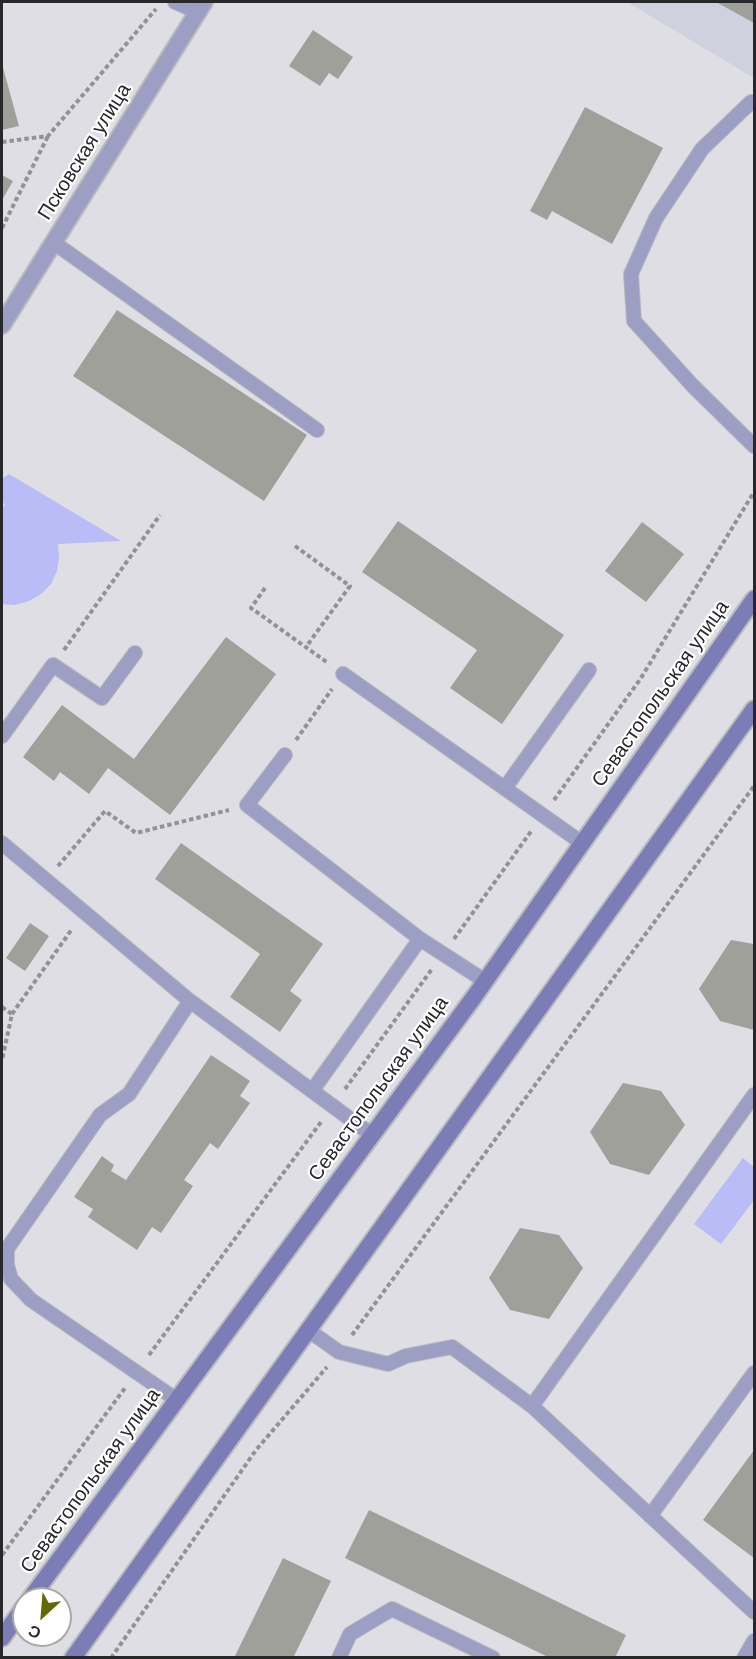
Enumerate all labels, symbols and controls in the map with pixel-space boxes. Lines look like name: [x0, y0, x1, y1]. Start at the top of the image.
street label: Псковская улица: [33, 79, 137, 225]
street label: Севастопольская улица: [587, 596, 735, 792]
street label: Севастопольская улица: [304, 992, 454, 1186]
street label: Севастопольская улица: [16, 1384, 166, 1578]
north arrow: [12, 1587, 72, 1647]
text: С: [26, 1622, 44, 1642]

